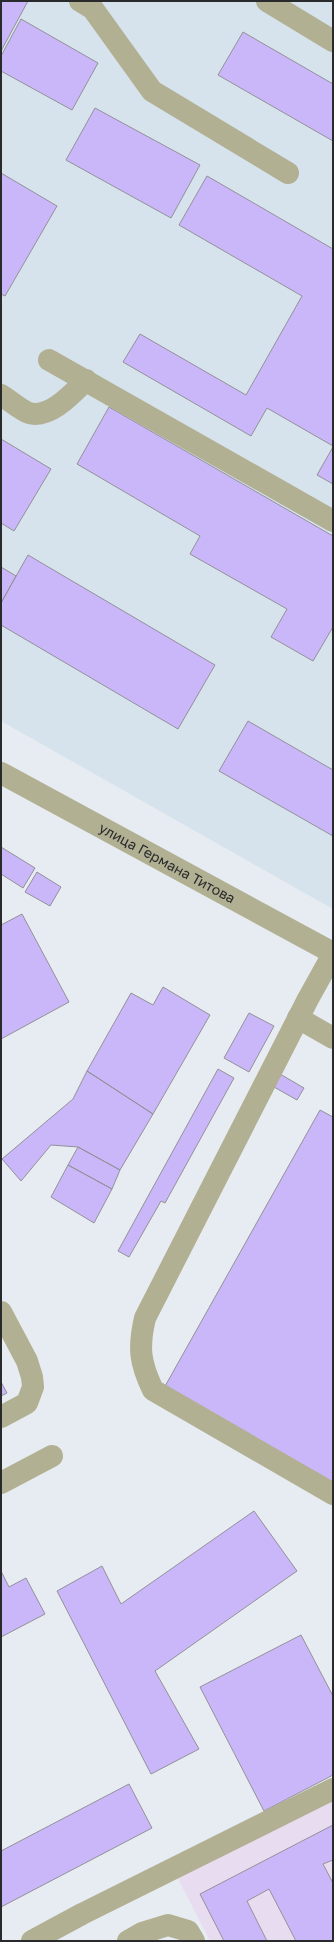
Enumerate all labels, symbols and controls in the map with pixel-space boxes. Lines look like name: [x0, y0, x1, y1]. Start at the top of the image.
street label: улица Германа Титова: [96, 819, 239, 906]

